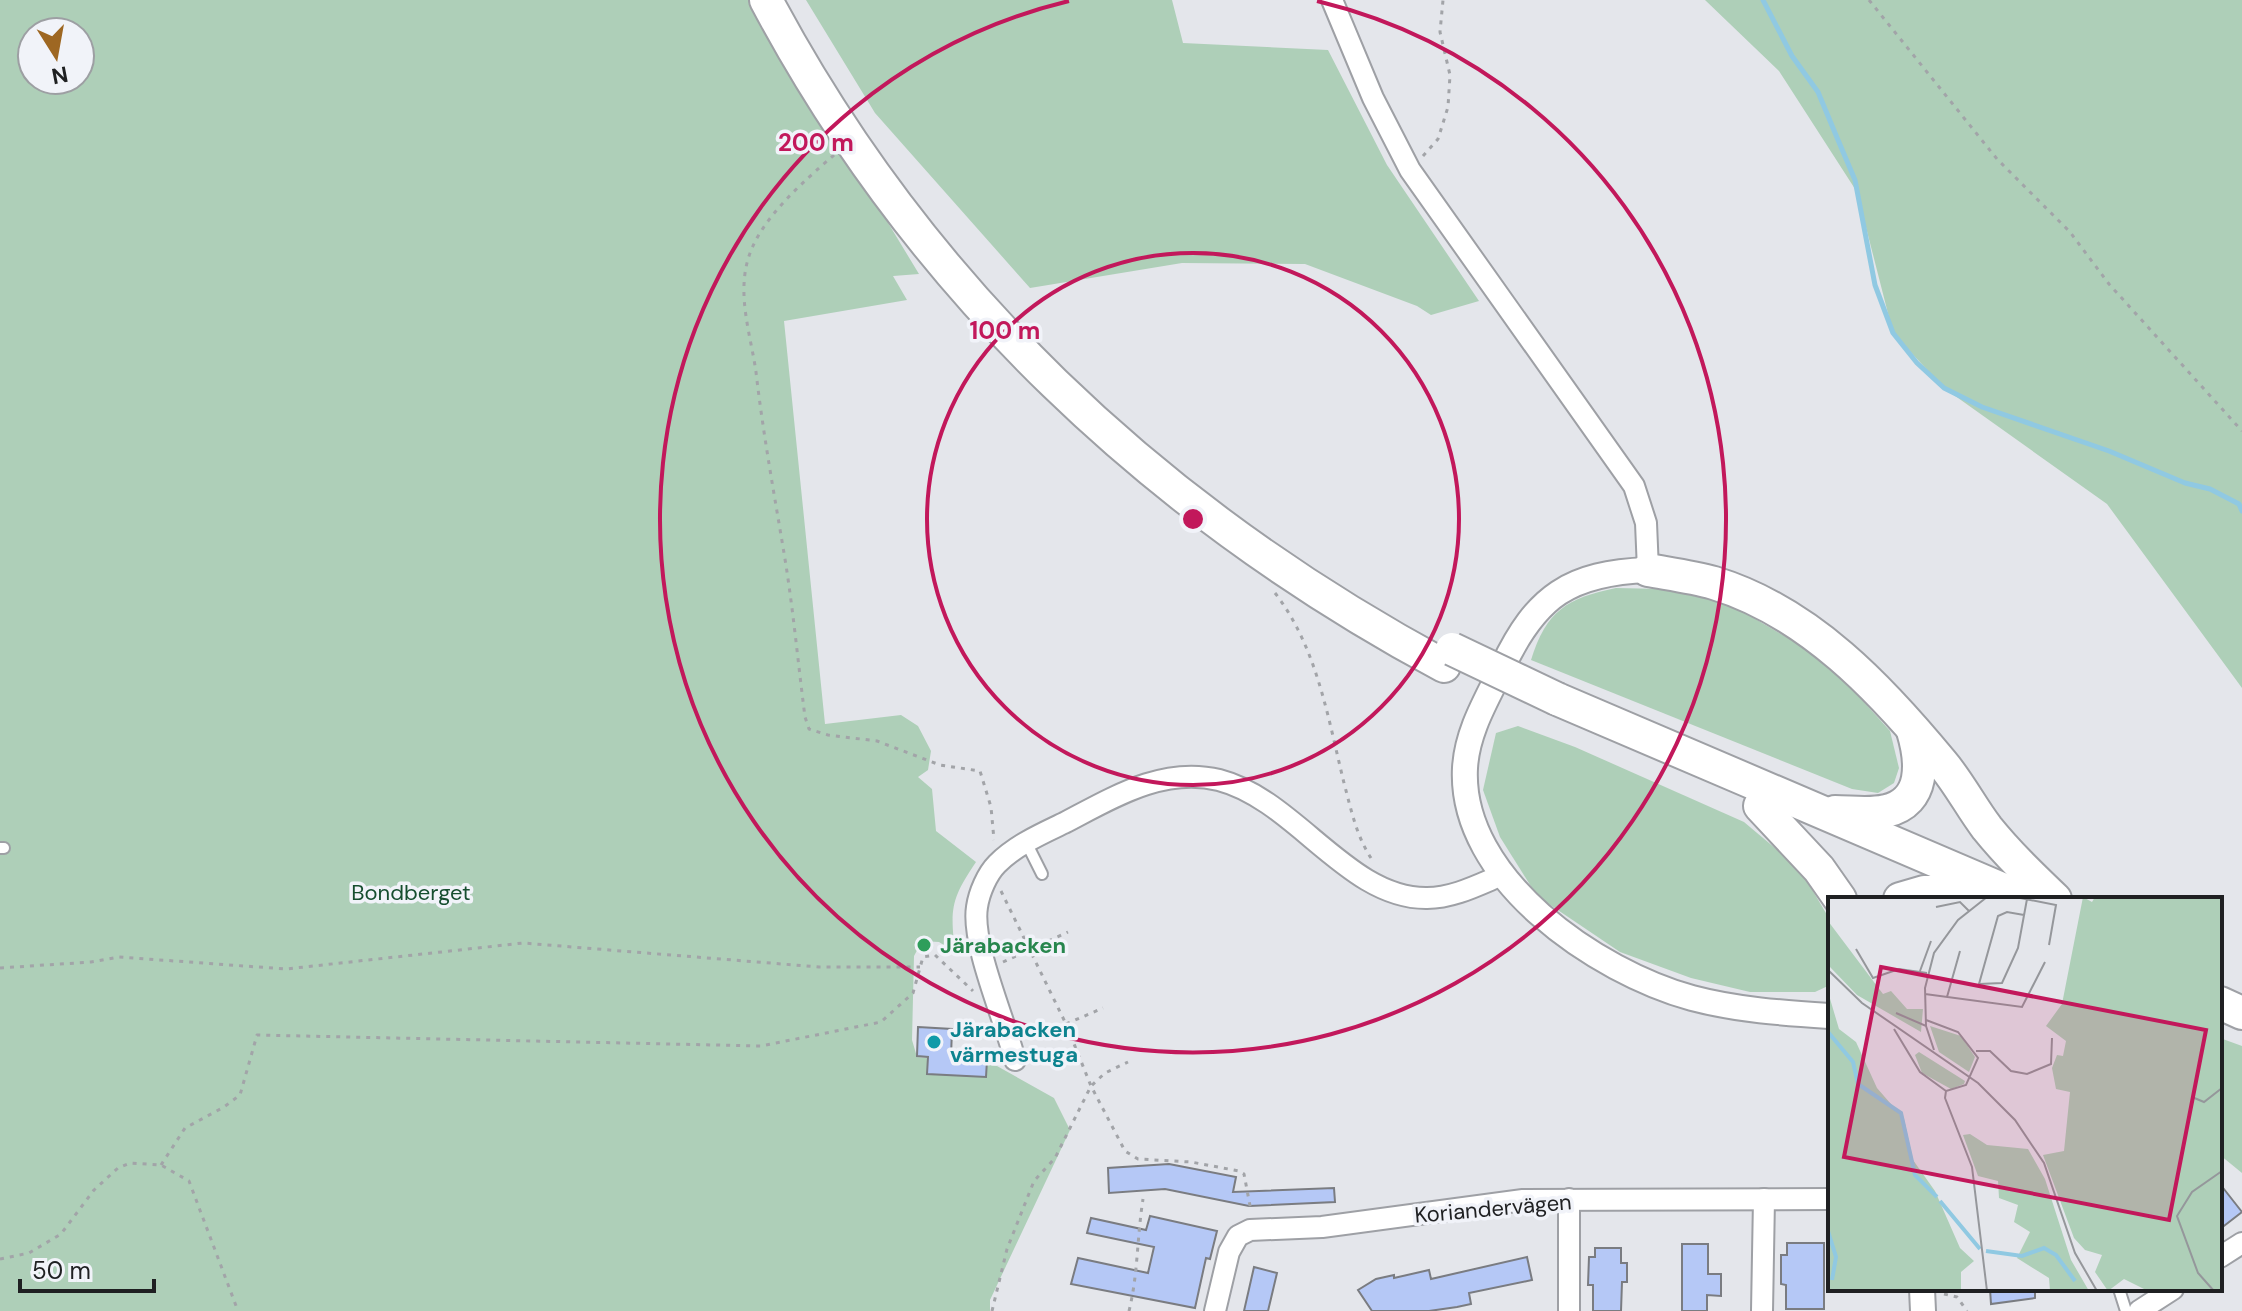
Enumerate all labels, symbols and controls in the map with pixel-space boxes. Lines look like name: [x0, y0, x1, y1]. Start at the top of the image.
north arrow: [16, 16, 96, 96]
text: N: [49, 59, 70, 91]
text: 200 m: [778, 127, 854, 158]
text: 100 m: [970, 315, 1040, 346]
centre of rings: [1179, 505, 1207, 533]
park label: Bondberget: [351, 878, 471, 907]
inset map: [1828, 897, 2222, 1291]
place label: Järabacken: [940, 931, 1066, 960]
marker: Järabacken: [915, 936, 933, 954]
place label: Järabacken värmestuga: [950, 1015, 1078, 1069]
marker: Järabacken värmestuga: [925, 1033, 943, 1051]
street label: Koriandervägen: [1413, 1187, 1573, 1230]
scale bar: [20, 1243, 154, 1293]
text: 50 m: [32, 1255, 91, 1286]

